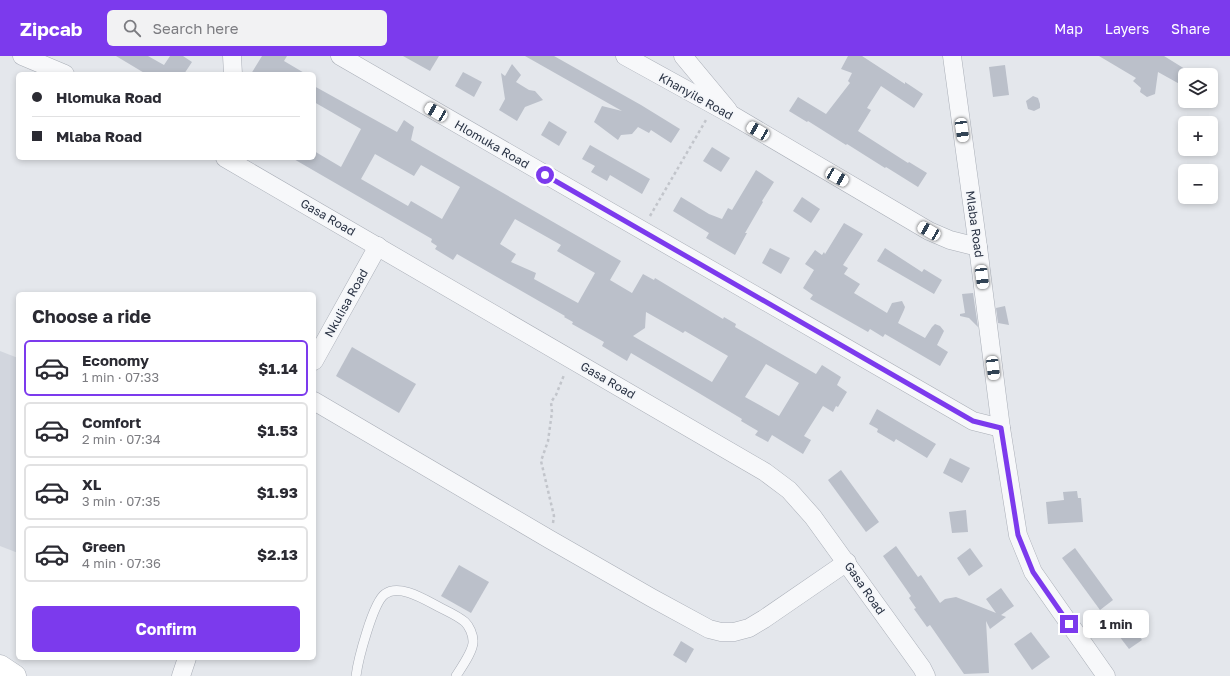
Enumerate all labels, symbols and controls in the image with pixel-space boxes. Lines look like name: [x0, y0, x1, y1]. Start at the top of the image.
search box: [107, 10, 387, 46]
text: Zipcab: [20, 17, 83, 40]
icon: search: [121, 17, 143, 39]
text: Search here: [153, 19, 238, 37]
text: Map: [1054, 20, 1083, 37]
text: Layers: [1105, 20, 1149, 37]
text: Share: [1171, 20, 1210, 37]
map controls: [1178, 68, 1218, 204]
button: layers: [1178, 68, 1218, 108]
street label: Khanyile Road: [656, 69, 736, 123]
text: Hlomuka Road: [56, 88, 162, 106]
car: [423, 101, 449, 123]
button: +: [1178, 116, 1218, 156]
street label: Hlomuka Road: [452, 117, 532, 171]
car: [954, 117, 970, 143]
car: [745, 120, 771, 142]
text: Mlaba Road: [56, 127, 142, 145]
button: −: [1178, 164, 1218, 204]
route start: [536, 166, 554, 184]
car: [824, 166, 850, 188]
street label: Mlaba Road: [963, 190, 987, 258]
street label: Gasa Road: [298, 195, 358, 239]
car: [916, 220, 942, 242]
car: [975, 264, 989, 290]
street label: Nkulisa Road: [321, 266, 371, 340]
text: Choose a ride: [32, 305, 151, 327]
icon: car: [34, 350, 70, 386]
text: Economy: [82, 351, 149, 369]
car: [986, 355, 1000, 381]
street label: Gasa Road: [578, 358, 638, 402]
text: $1.14: [258, 359, 298, 377]
text: 1 min · 07:33: [82, 369, 159, 385]
icon: car: [34, 412, 70, 448]
text: Comfort: [82, 413, 141, 431]
text: $1.53: [257, 421, 298, 439]
text: 2 min · 07:34: [82, 431, 161, 447]
icon: car: [34, 474, 70, 510]
text: XL: [82, 475, 101, 493]
text: $1.93: [257, 483, 298, 501]
text: 3 min · 07:35: [82, 493, 160, 509]
icon: car: [34, 536, 70, 572]
text: Green: [82, 537, 125, 555]
text: $2.13: [257, 545, 298, 563]
text: 4 min · 07:36: [82, 555, 161, 571]
street label: Gasa Road: [841, 559, 889, 617]
button: Confirm: [32, 606, 300, 652]
callout: 1 min: [1083, 610, 1149, 638]
route end: [1060, 615, 1078, 633]
text: 1 min: [1100, 616, 1132, 632]

